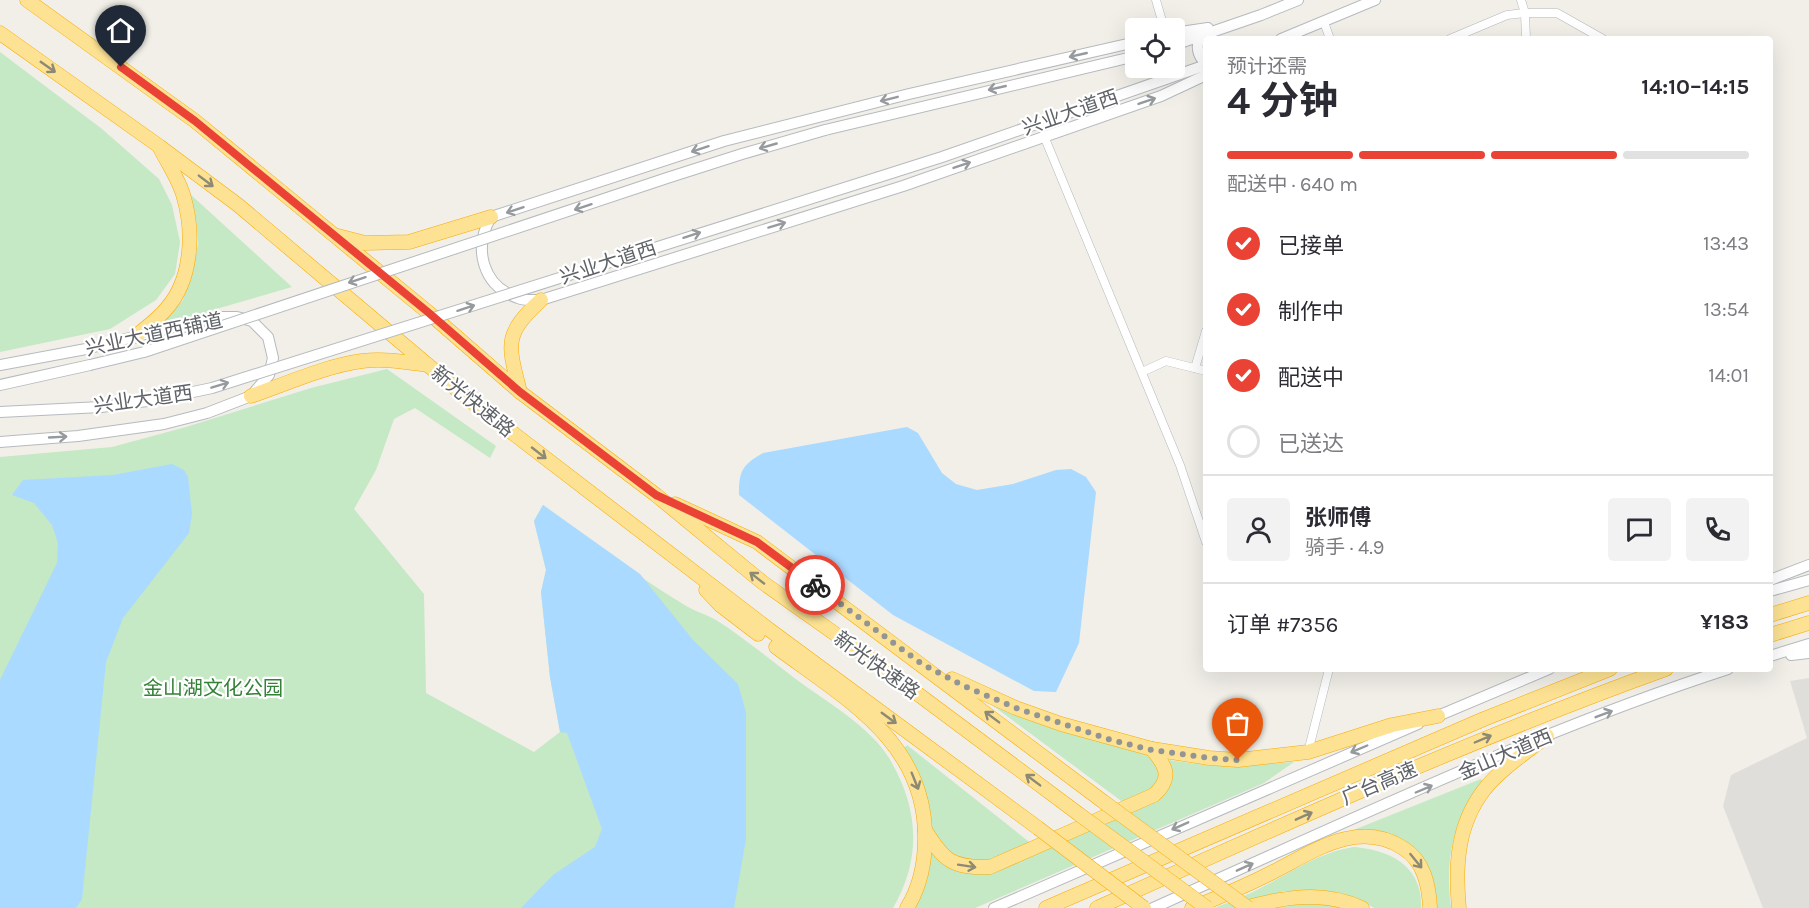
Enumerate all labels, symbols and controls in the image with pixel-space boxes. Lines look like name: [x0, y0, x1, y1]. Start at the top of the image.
pin: [95, 5, 146, 67]
icon: home: [104, 14, 137, 47]
map controls: [1125, 18, 1185, 78]
button: locate: [1125, 18, 1185, 78]
one-way arrow: [1069, 50, 1089, 61]
text: 预计还需: [1227, 55, 1307, 78]
one-way arrow: [39, 61, 55, 73]
text: 14:10–14:15: [1641, 74, 1749, 100]
text: 4 分钟: [1227, 78, 1338, 124]
one-way arrow: [987, 83, 1006, 95]
street label: 兴业大道西: [1019, 85, 1121, 140]
one-way arrow: [879, 94, 898, 106]
one-way arrow: [1137, 95, 1156, 106]
one-way arrow: [759, 141, 778, 152]
one-way arrow: [691, 144, 710, 155]
one-way arrow: [953, 158, 971, 169]
text: 配送中 · 640 m: [1227, 173, 1358, 196]
one-way arrow: [198, 174, 214, 187]
one-way arrow: [574, 202, 593, 213]
one-way arrow: [506, 205, 525, 216]
one-way arrow: [767, 219, 786, 230]
icon: check: [1227, 227, 1260, 260]
one-way arrow: [682, 229, 701, 240]
text: 13:43: [1703, 232, 1749, 255]
text: 已接单: [1278, 233, 1344, 259]
street label: 兴业大道西: [557, 236, 659, 289]
one-way arrow: [348, 275, 367, 286]
icon: check: [1227, 293, 1260, 326]
text: 13:54: [1704, 298, 1749, 321]
text: 制作中: [1278, 299, 1344, 325]
one-way arrow: [456, 301, 475, 312]
street label: 兴业大道西铺道: [83, 309, 225, 360]
icon: check: [1227, 359, 1260, 392]
street label: 新光快速路: [427, 361, 519, 442]
text: 14:01: [1708, 364, 1749, 387]
text: 配送中: [1278, 365, 1344, 391]
one-way arrow: [210, 379, 229, 390]
street label: 兴业大道西: [92, 381, 194, 418]
text: 已送达: [1278, 431, 1344, 457]
one-way arrow: [48, 432, 68, 443]
one-way arrow: [531, 447, 547, 460]
button: person: [1227, 498, 1290, 561]
button: chat: [1608, 498, 1671, 561]
button: phone: [1686, 498, 1749, 561]
text: 张师傅: [1305, 505, 1371, 531]
text: 骑手 · 4.9: [1305, 536, 1384, 559]
courier: [785, 555, 845, 615]
icon: bike: [799, 569, 832, 602]
one-way arrow: [749, 572, 765, 585]
text: ¥183: [1700, 609, 1749, 635]
text: 订单 #7356: [1227, 612, 1338, 638]
street label: 新光快速路: [829, 627, 924, 704]
park label: 金山湖文化公园: [143, 677, 283, 700]
pin: [1212, 698, 1263, 760]
icon: bag: [1221, 707, 1254, 740]
one-way arrow: [1594, 708, 1612, 719]
one-way arrow: [984, 710, 1000, 723]
one-way arrow: [881, 712, 897, 725]
street label: 金山大道西: [1455, 724, 1556, 785]
one-way arrow: [1473, 733, 1491, 744]
one-way arrow: [1351, 744, 1369, 755]
street label: 广台高速: [1338, 757, 1421, 810]
one-way arrow: [910, 771, 921, 789]
one-way arrow: [1026, 773, 1042, 786]
one-way arrow: [1414, 783, 1432, 794]
one-way arrow: [1294, 810, 1312, 821]
one-way arrow: [1172, 821, 1190, 832]
one-way arrow: [1409, 852, 1422, 868]
one-way arrow: [957, 860, 976, 871]
one-way arrow: [1236, 861, 1254, 873]

